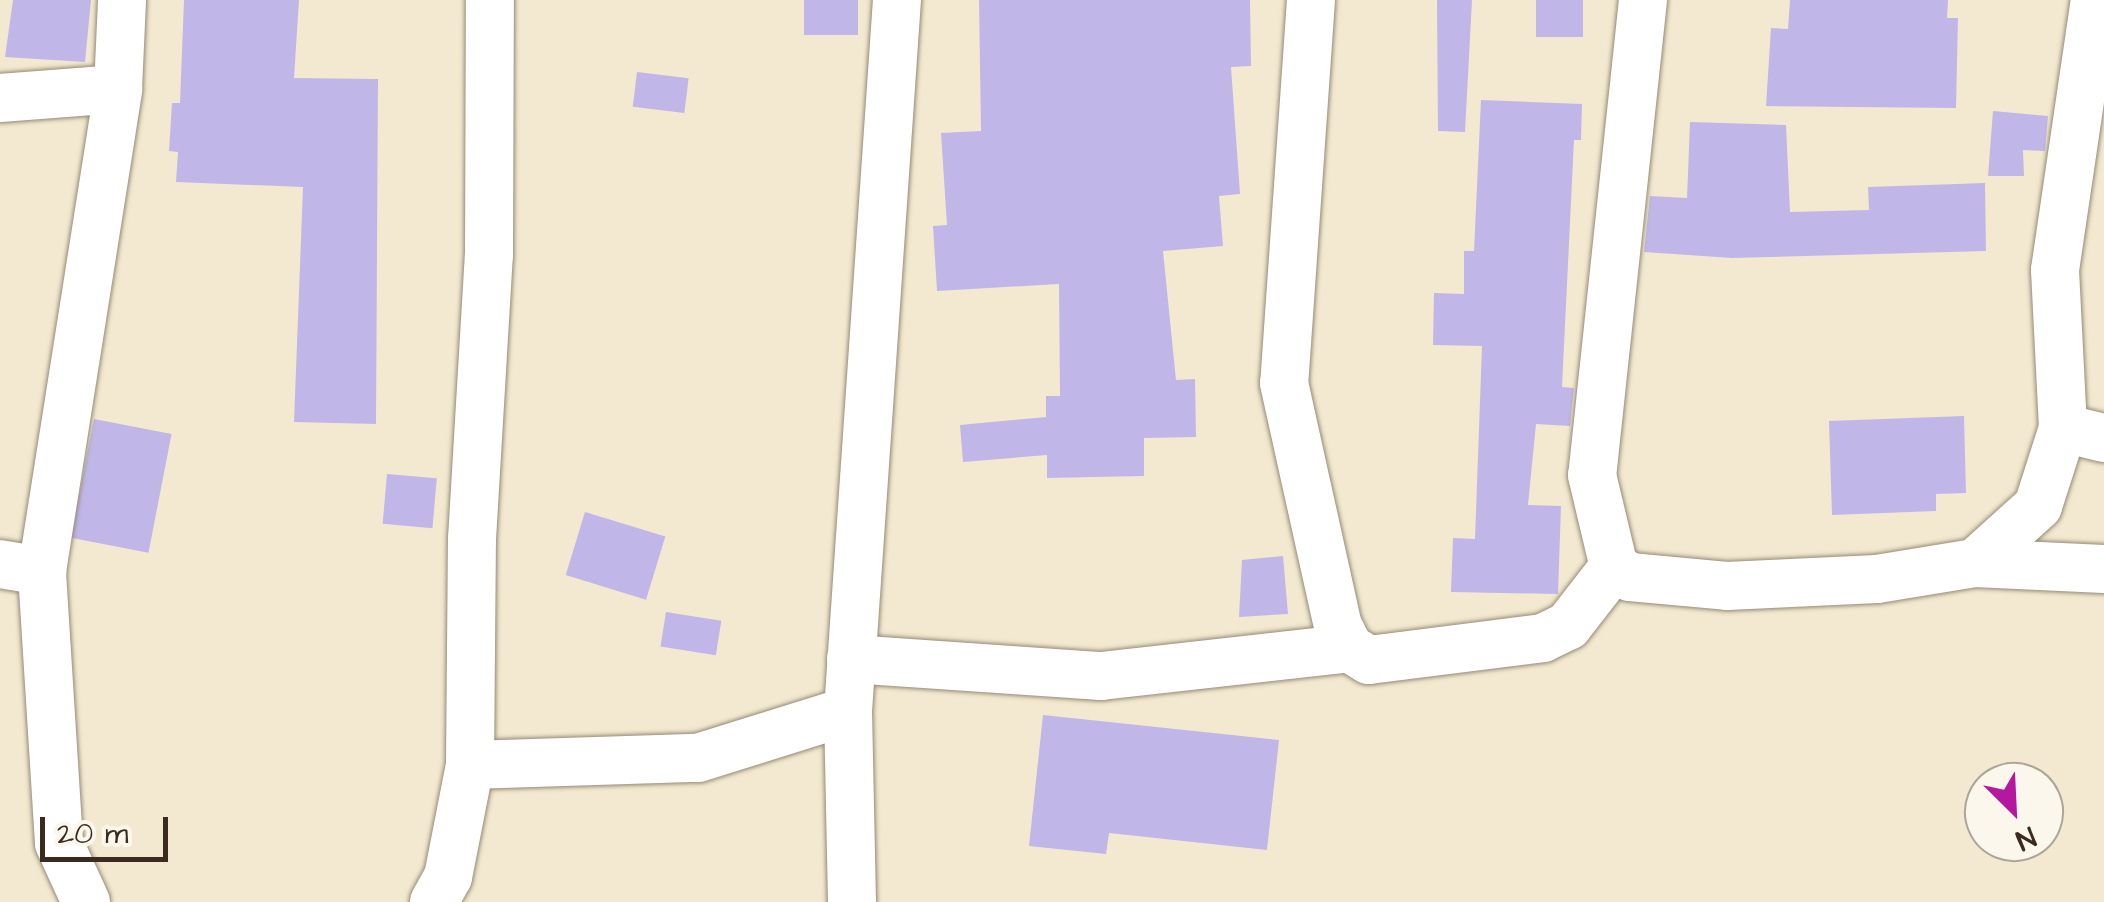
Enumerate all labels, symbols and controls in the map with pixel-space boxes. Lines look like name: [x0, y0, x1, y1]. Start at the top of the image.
north arrow: [1964, 762, 2064, 862]
scale bar: [45, 797, 172, 859]
text: 20 m: [57, 813, 128, 855]
text: N: [2010, 817, 2042, 859]

